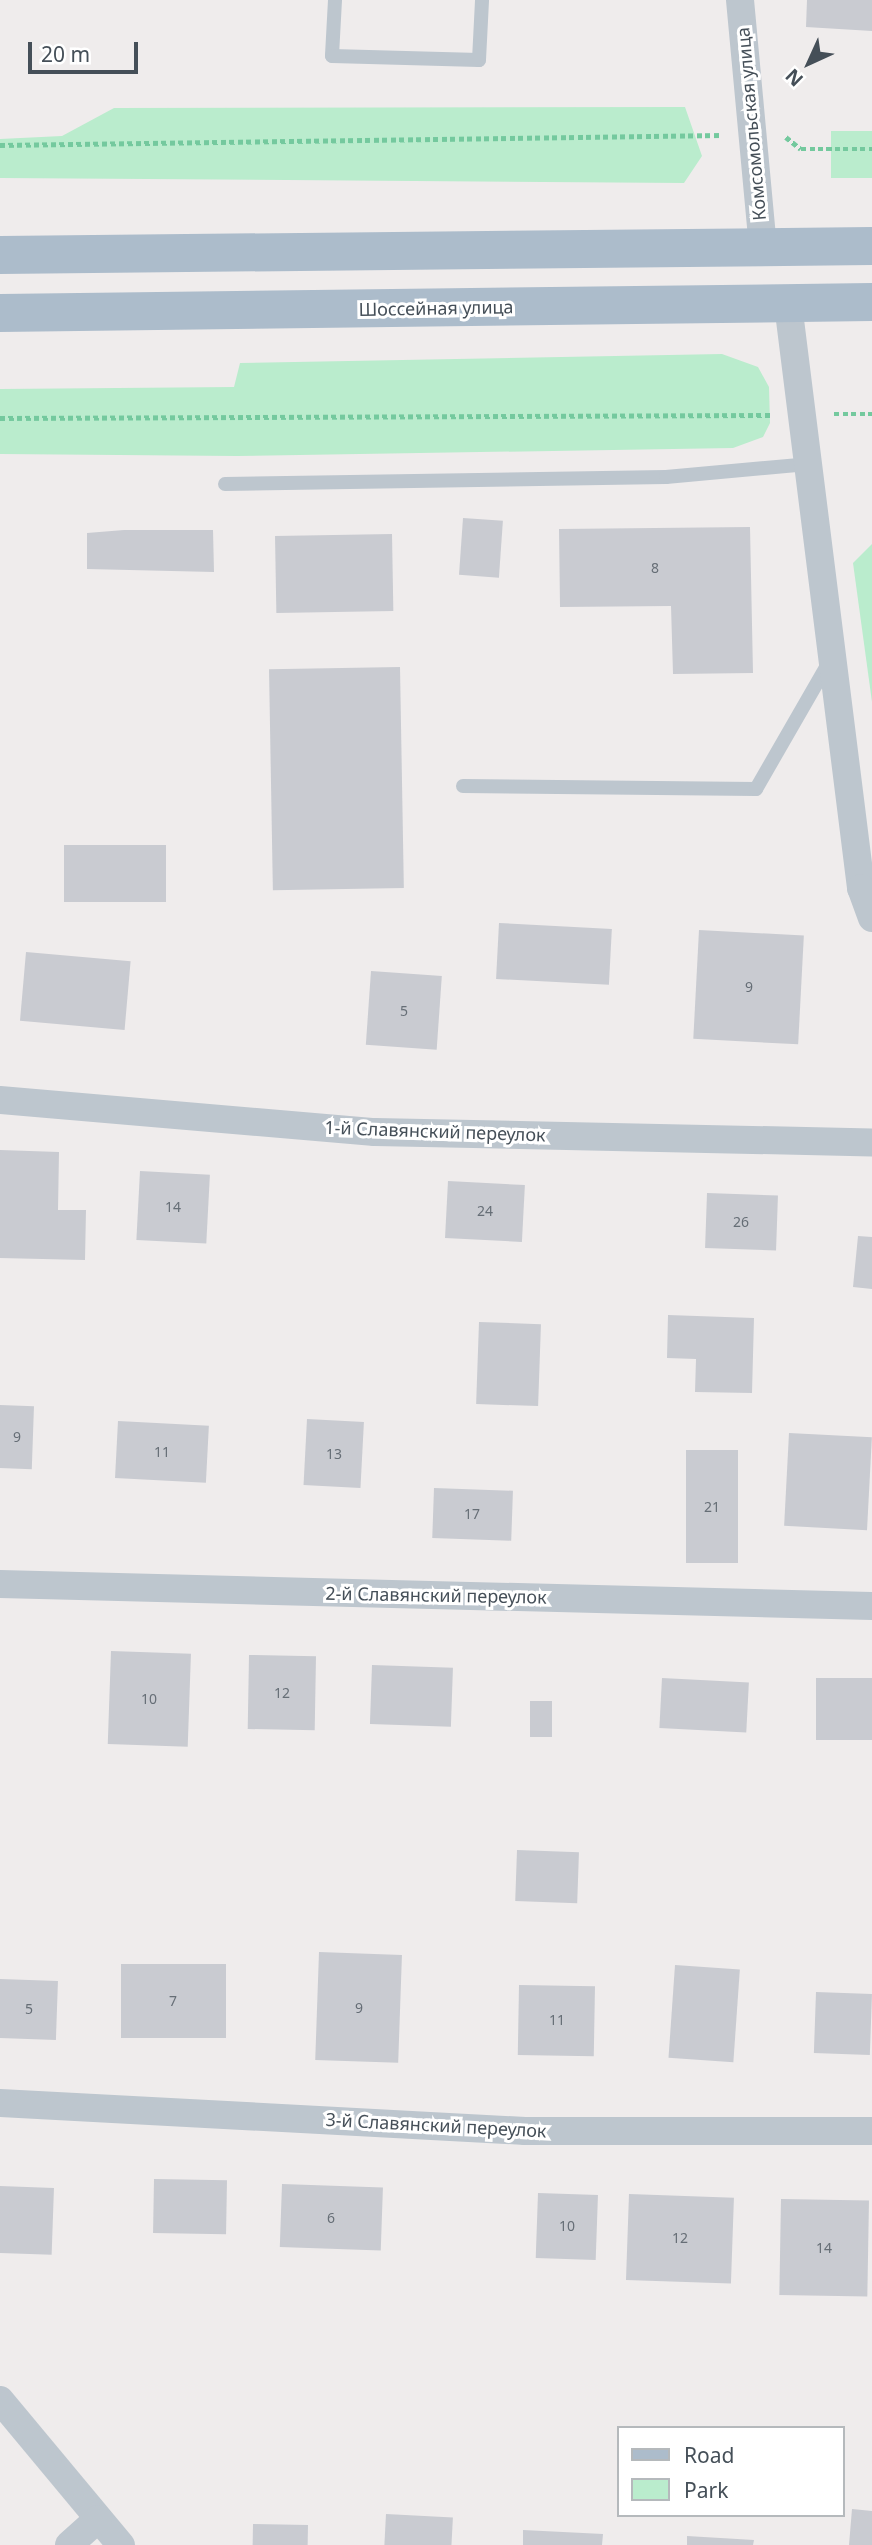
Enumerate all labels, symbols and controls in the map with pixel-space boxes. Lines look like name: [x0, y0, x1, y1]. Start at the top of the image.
street label: Комсомольская улица: [732, 26, 770, 222]
scale bar: [32, 28, 142, 72]
north arrow: [774, 28, 844, 98]
text: 20 m: [41, 40, 90, 68]
text: N: [780, 63, 809, 93]
street label: Шоссейная улица: [358, 296, 514, 320]
house number: 8: [651, 560, 659, 576]
house number: 9: [745, 979, 753, 995]
house number: 5: [400, 1003, 408, 1019]
street label: 1-й Славянский переулок: [324, 1116, 546, 1146]
house number: 14: [165, 1199, 181, 1215]
house number: 24: [477, 1203, 493, 1219]
house number: 26: [733, 1214, 749, 1230]
house number: 9: [13, 1429, 21, 1445]
house number: 11: [154, 1444, 170, 1460]
house number: 13: [326, 1446, 342, 1462]
house number: 21: [704, 1499, 720, 1515]
house number: 17: [464, 1506, 480, 1522]
street label: 2-й Славянский переулок: [325, 1582, 547, 1608]
house number: 12: [274, 1685, 290, 1701]
house number: 10: [141, 1691, 157, 1707]
house number: 7: [169, 1993, 177, 2009]
house number: 9: [355, 2000, 363, 2016]
house number: 5: [25, 2001, 33, 2017]
house number: 11: [549, 2012, 565, 2028]
street label: 3-й Славянский переулок: [325, 2108, 547, 2142]
house number: 6: [327, 2210, 335, 2226]
house number: 10: [559, 2218, 575, 2234]
house number: 12: [672, 2230, 688, 2246]
house number: 14: [816, 2240, 832, 2256]
legend: [616, 2426, 844, 2517]
text: Road: [684, 2441, 734, 2469]
text: Park: [684, 2476, 728, 2504]

